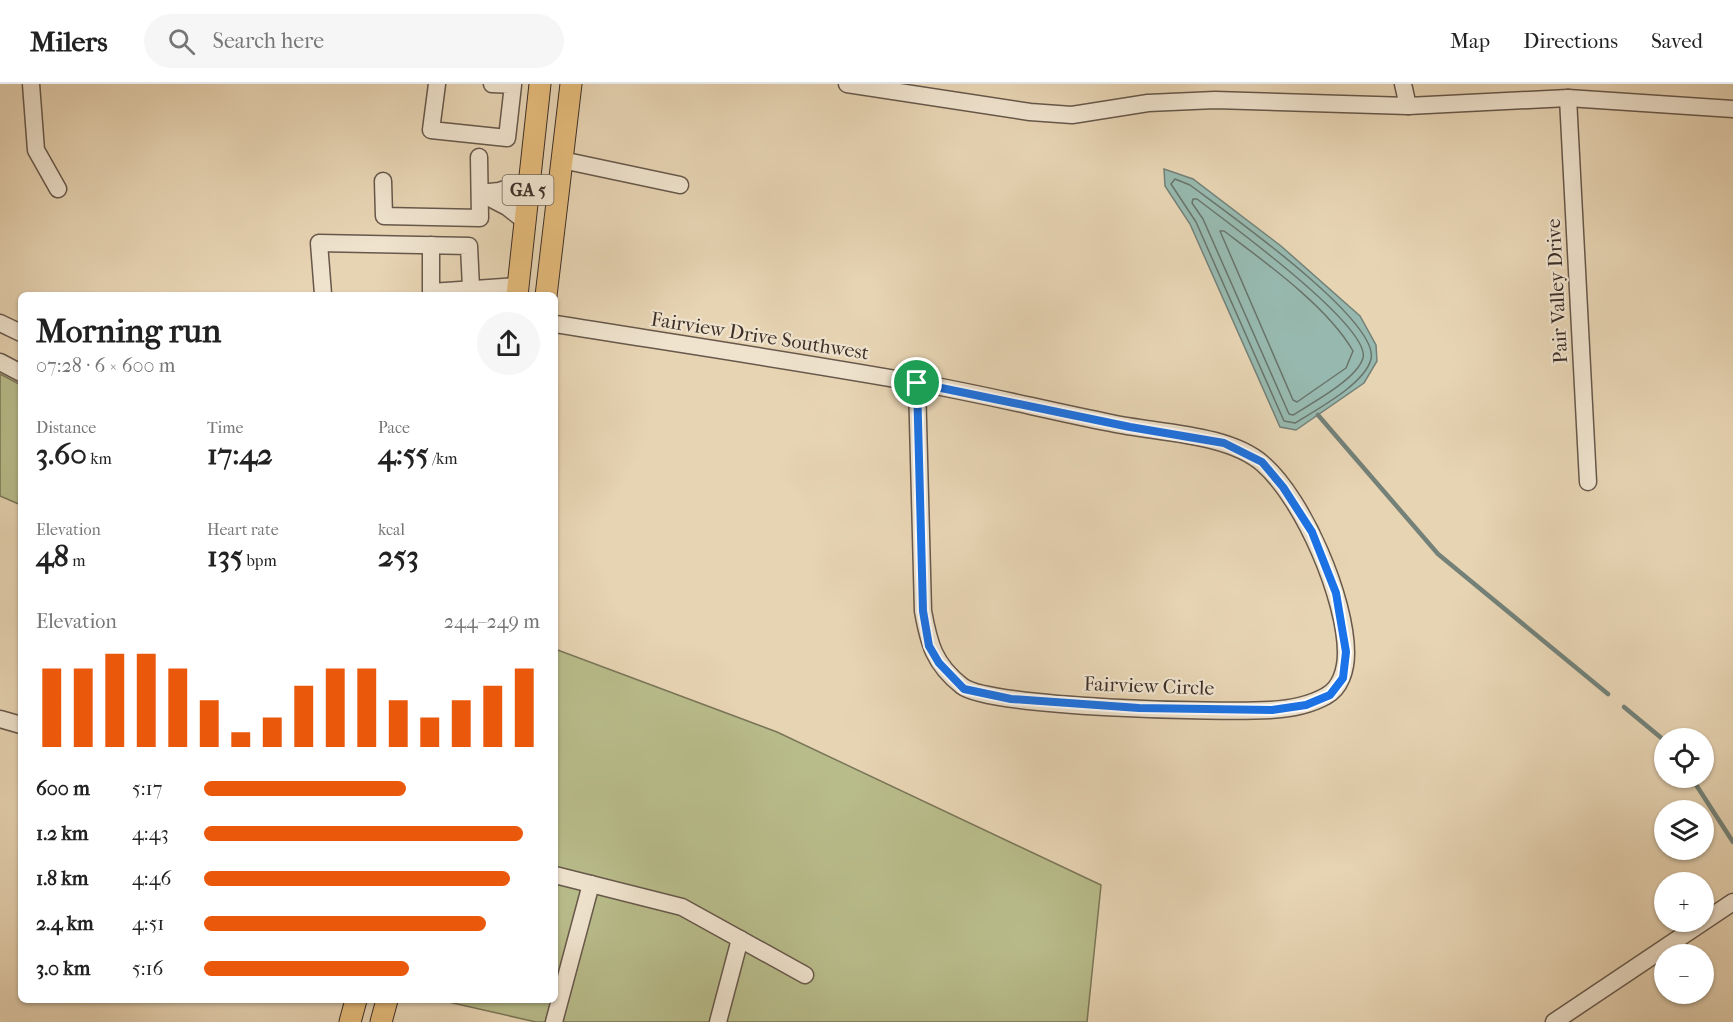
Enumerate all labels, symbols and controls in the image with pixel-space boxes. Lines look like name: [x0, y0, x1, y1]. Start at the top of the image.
search box: [144, 14, 564, 68]
text: Milers: [30, 25, 108, 58]
icon: search: [165, 25, 198, 58]
text: Search here: [213, 28, 324, 54]
text: Map: [1450, 29, 1490, 53]
text: Directions: [1523, 29, 1618, 53]
text: Saved: [1651, 29, 1703, 53]
road number: GA 5: [502, 175, 554, 205]
street label: Pair Valley Drive: [1542, 218, 1572, 364]
street label: Fairview Drive Southwest: [649, 307, 871, 365]
text: Morning run: [36, 312, 221, 351]
button: share: [477, 312, 540, 375]
text: 07:28 · 6 × 600 m: [36, 354, 175, 377]
pin: [891, 357, 942, 408]
icon: arrive: [900, 366, 933, 399]
text: Distance: [36, 418, 96, 437]
text: Time: [207, 418, 243, 437]
text: Pace: [378, 418, 410, 437]
text: 3.60: [36, 437, 87, 472]
text: 17:42: [207, 437, 273, 472]
text: 4:55: [378, 437, 429, 472]
text: km: [87, 449, 112, 468]
text: /km: [429, 449, 458, 468]
text: Elevation: [36, 520, 101, 539]
text: Heart rate: [207, 520, 279, 539]
text: kcal: [378, 520, 405, 539]
text: 48: [36, 539, 69, 574]
text: 135: [207, 539, 243, 574]
text: 253: [378, 539, 419, 574]
text: m: [69, 551, 86, 570]
text: bpm: [243, 551, 277, 570]
text: Elevation: [36, 610, 117, 633]
text: 244–249 m: [444, 610, 540, 633]
street label: Fairview Circle: [1083, 672, 1215, 700]
map controls: [1654, 728, 1714, 1004]
button: locate: [1654, 728, 1714, 788]
text: 600 m: [36, 777, 90, 800]
text: 5:17: [132, 777, 162, 800]
button: layers: [1654, 800, 1714, 860]
text: 1.2 km: [36, 822, 89, 845]
text: 4:43: [132, 822, 169, 845]
text: 1.8 km: [36, 867, 88, 890]
text: 4:46: [132, 867, 171, 890]
button: +: [1654, 872, 1714, 932]
text: 2.4 km: [36, 912, 94, 935]
text: 4:51: [132, 912, 164, 935]
button: −: [1654, 944, 1714, 1004]
text: 3.0 km: [36, 957, 90, 980]
text: 5:16: [132, 957, 163, 980]

